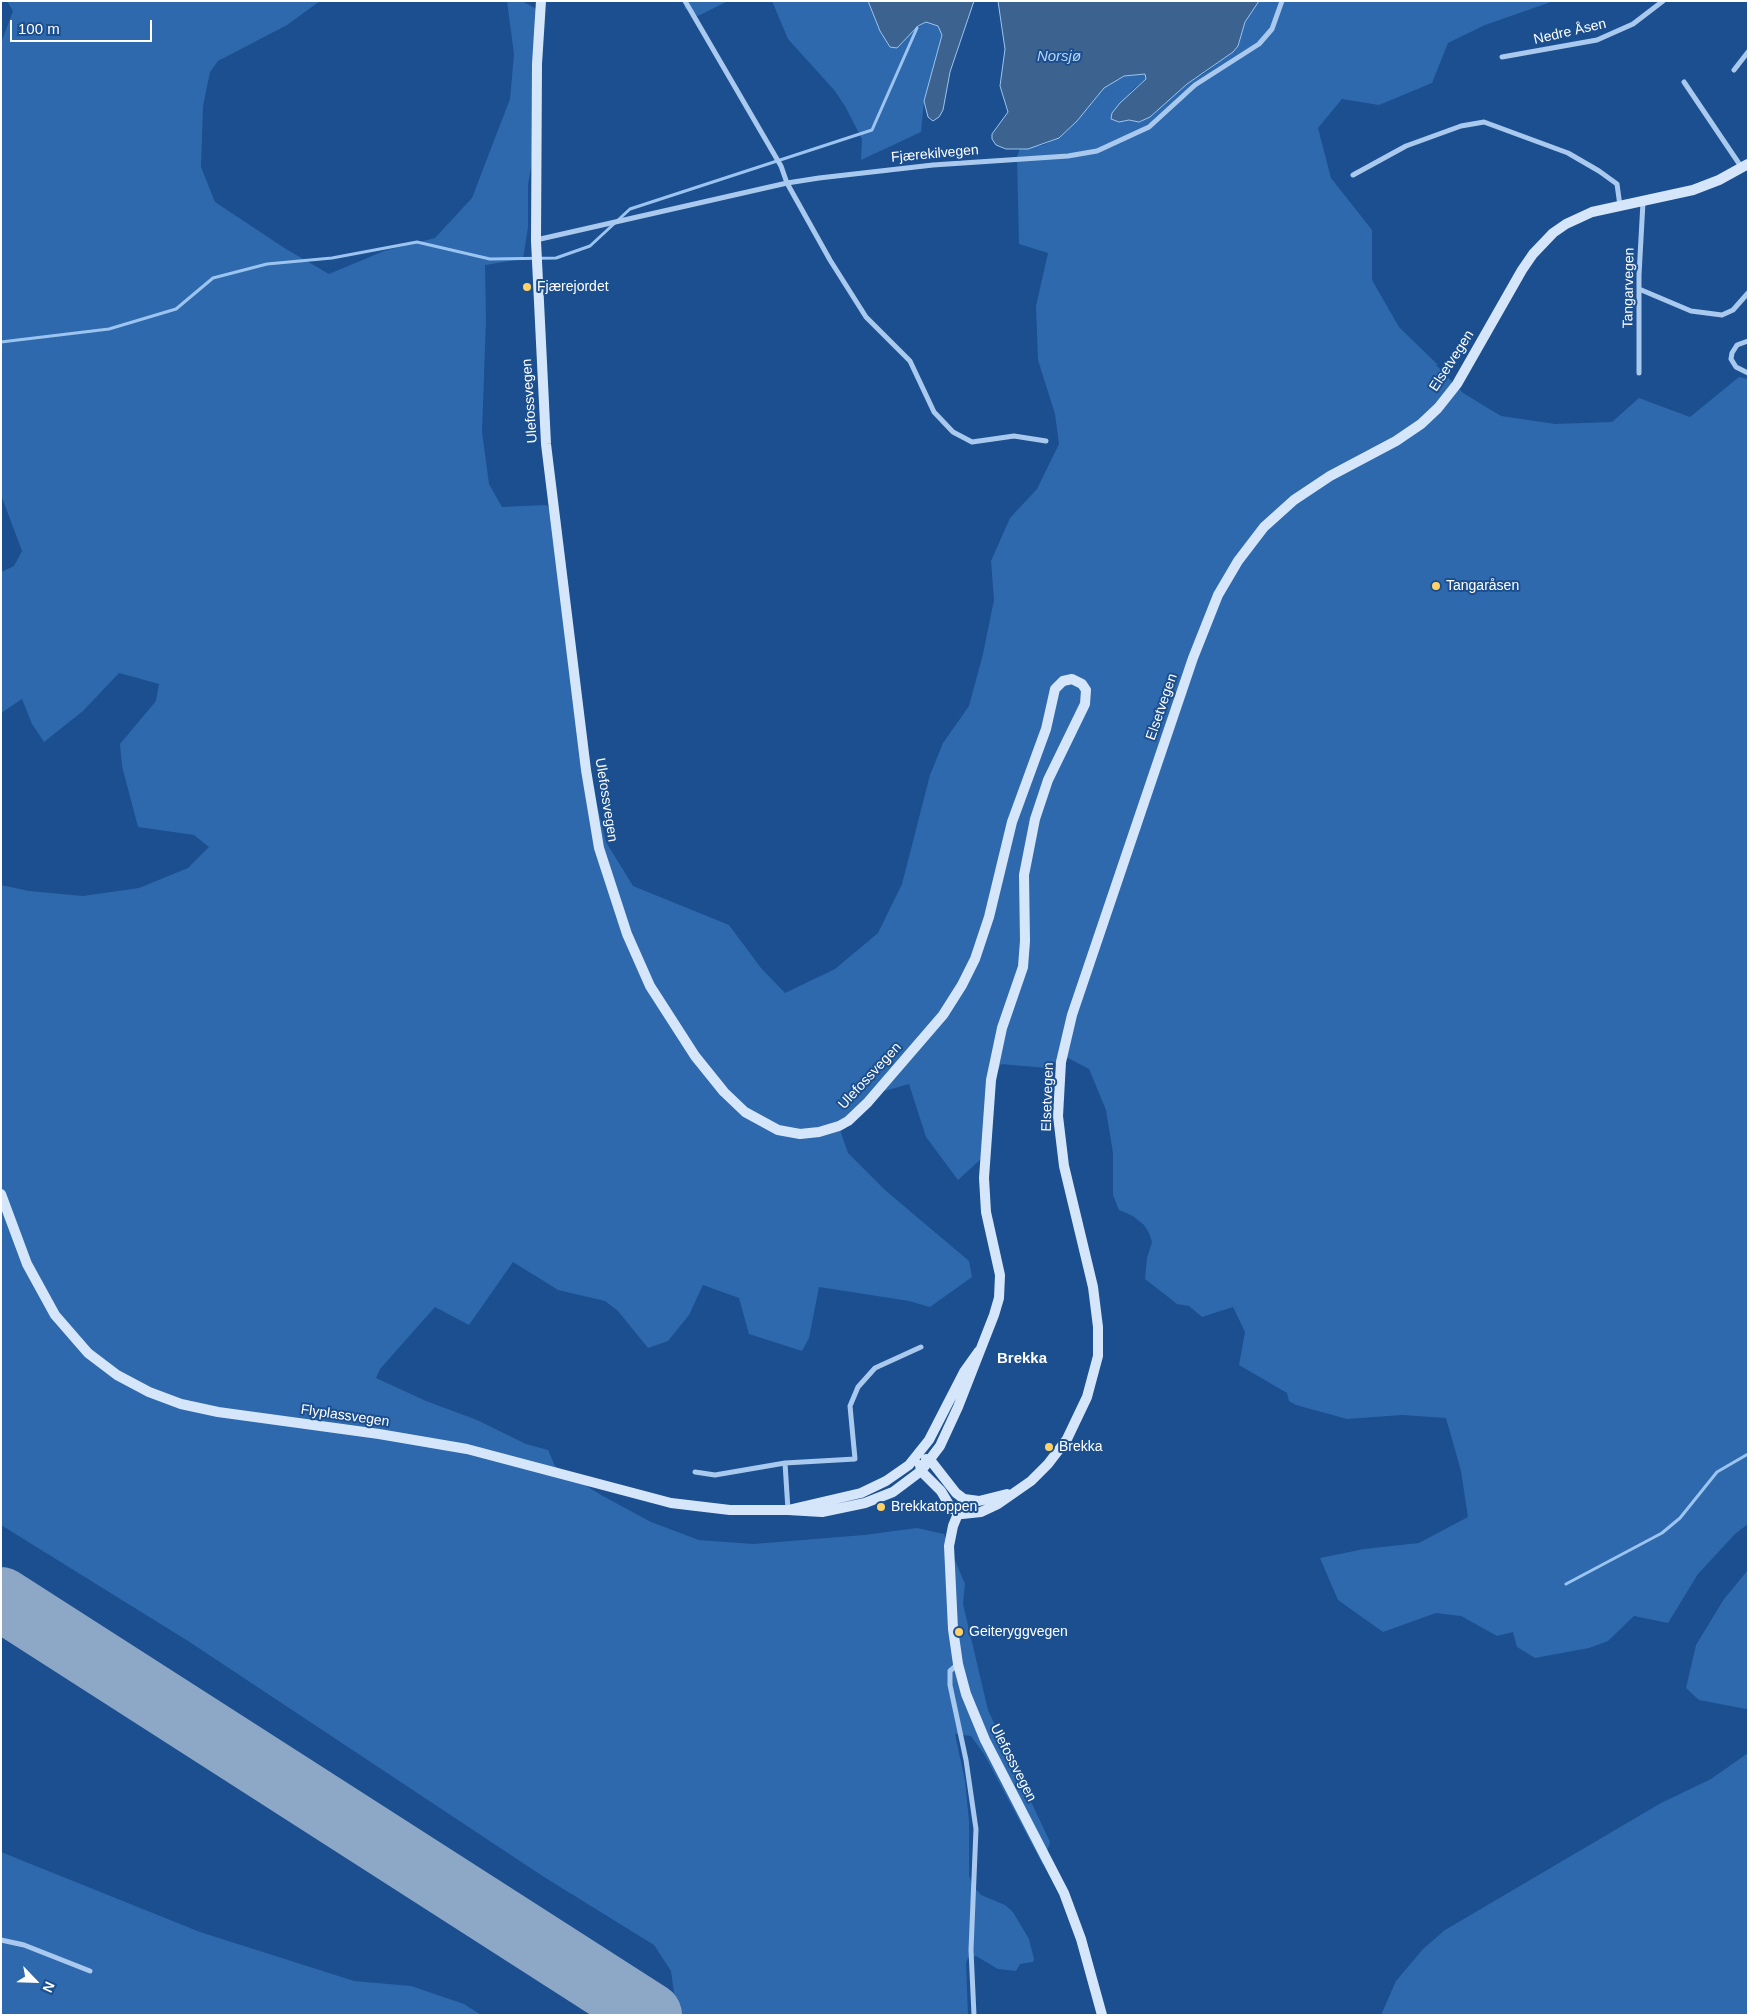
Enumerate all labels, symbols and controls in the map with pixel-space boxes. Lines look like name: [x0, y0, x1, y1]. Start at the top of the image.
scale bar: [12, 10, 155, 42]
street label: Nedre Åsen: [1532, 15, 1608, 49]
text: 100 m: [18, 20, 60, 37]
water label: Norsjø: [1037, 48, 1081, 66]
street label: Fjærekilvegen: [890, 142, 980, 166]
street label: Tangarvegen: [1620, 247, 1638, 329]
place label: Fjærejordet: [537, 279, 609, 295]
marker: Fjærejordet: [521, 281, 533, 293]
street label: Elsetvegen: [1426, 327, 1478, 395]
street label: Ulefossvegen: [519, 358, 541, 444]
place label: Tangaråsen: [1446, 578, 1519, 594]
marker: Tangaråsen: [1430, 580, 1442, 592]
street label: Elsetvegen: [1143, 672, 1181, 742]
street label: Ulefossvegen: [591, 757, 621, 843]
street label: Ulefossvegen: [835, 1039, 905, 1113]
street label: Elsetvegen: [1038, 1062, 1058, 1132]
district label: Brekka: [997, 1350, 1047, 1368]
street label: Flyplassvegen: [300, 1401, 390, 1431]
place label: Brekka: [1059, 1439, 1103, 1455]
marker: Brekka: [1043, 1441, 1055, 1453]
place label: Brekkatoppen: [891, 1499, 977, 1515]
marker: Brekkatoppen: [875, 1501, 887, 1513]
place label: Geiteryggvegen: [969, 1624, 1068, 1640]
marker: Geiteryggvegen: [953, 1626, 965, 1638]
street label: Ulefossvegen: [986, 1721, 1040, 1805]
north arrow: [10, 1956, 60, 2006]
text: N: [39, 1979, 58, 1995]

